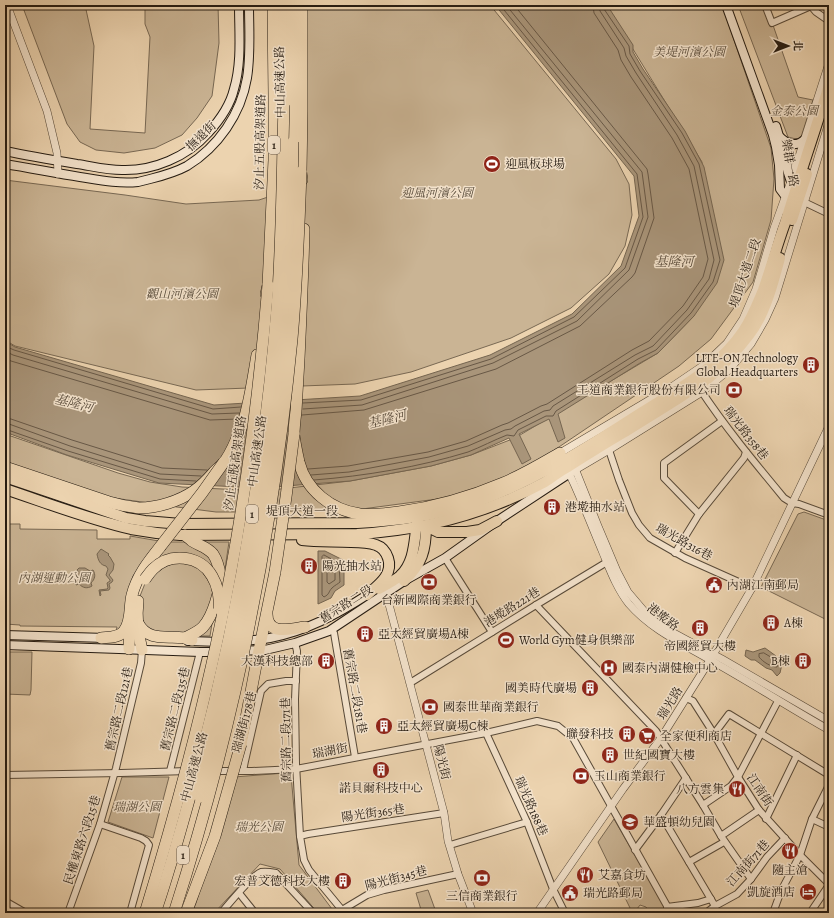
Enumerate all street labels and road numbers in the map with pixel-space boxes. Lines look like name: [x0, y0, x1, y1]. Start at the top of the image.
street label: 中山高速公路: [271, 46, 289, 118]
street label: 汐止五股高架道路: [251, 94, 269, 190]
street label: 撫遠街: [182, 117, 220, 154]
road number: 1: [268, 136, 280, 154]
street label: 樂群一路: [778, 138, 802, 188]
street label: 堤頂大道二段: [726, 236, 764, 310]
street label: 瑞光路358巷: [720, 403, 772, 463]
street label: 汐止五股高架道路: [220, 414, 250, 512]
street label: 中山高速公路: [244, 414, 270, 488]
street label: 堤頂大道一段: [266, 503, 338, 519]
road number: 1: [246, 505, 258, 523]
street label: 瑞光路316巷: [653, 520, 715, 564]
street label: 舊宗路二段: [316, 581, 376, 627]
street label: 港墘路221巷: [481, 583, 543, 631]
street label: 港墘路: [644, 600, 682, 634]
street label: 舊宗路二段181巷: [340, 647, 370, 735]
street label: 舊宗路二段121巷: [102, 665, 136, 753]
street label: 舊宗路二段135巷: [157, 665, 193, 753]
street label: 瑞光路: [654, 683, 686, 723]
street label: 瑞湖街178巷: [228, 690, 260, 754]
street label: 舊宗路二段171巷: [277, 697, 295, 783]
street label: 中山高速公路: [177, 730, 211, 804]
street label: 瑞湖街: [311, 740, 350, 762]
street label: 陽光街: [430, 743, 454, 782]
street label: 江南街: [743, 771, 777, 810]
street label: 瑞光路188巷: [511, 774, 551, 838]
street label: 民權東路六段15巷: [60, 793, 104, 887]
street label: 陽光街365巷: [340, 801, 406, 825]
street label: 江南街71巷: [723, 836, 773, 890]
road number: 1: [177, 846, 189, 864]
street label: 陽光街345巷: [363, 862, 429, 894]

